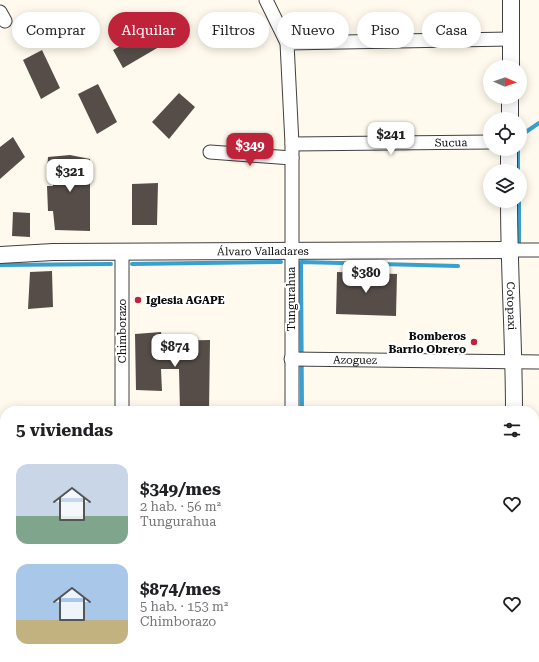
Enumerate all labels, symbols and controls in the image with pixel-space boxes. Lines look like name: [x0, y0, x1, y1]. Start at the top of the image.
chip: Comprar: [12, 12, 100, 48]
chip: Alquilar: [108, 12, 190, 48]
chip: Filtros: [198, 12, 269, 48]
chip: Nuevo: [277, 12, 349, 48]
chip: Piso: [357, 12, 414, 48]
chip: Casa: [422, 12, 481, 48]
north arrow: [483, 60, 527, 104]
map controls: [483, 60, 527, 208]
button: locate: [483, 112, 527, 156]
pin: $241: [367, 122, 415, 156]
text: $241: [376, 127, 406, 142]
pin: $349: [226, 133, 274, 167]
street label: Sucua: [435, 136, 467, 149]
text: $349: [235, 138, 265, 153]
pin: $321: [46, 159, 94, 193]
text: $321: [55, 164, 85, 179]
button: layers: [483, 164, 527, 208]
street label: Álvaro Valladares: [217, 244, 309, 258]
pin: $380: [342, 260, 390, 294]
text: $380: [351, 265, 381, 280]
street label: Tungurahua: [285, 267, 298, 331]
street label: Cotopaxi: [504, 281, 519, 331]
place label: Iglesia AGAPE: [146, 294, 225, 307]
marker: Iglesia AGAPE: [133, 295, 143, 305]
street label: Chimborazo: [116, 298, 129, 363]
place label: Bomberos Barrio Obrero: [388, 330, 466, 356]
pin: $874: [151, 334, 199, 368]
marker: Bomberos Barrio Obrero: [469, 337, 479, 347]
text: $874: [160, 339, 190, 354]
street label: Azoguez: [333, 353, 377, 367]
icon: filters: [501, 419, 523, 441]
text: 5 viviendas: [16, 420, 113, 440]
text: $349/mes: [140, 479, 221, 499]
icon: home: [48, 480, 96, 528]
icon: heart: [501, 493, 523, 515]
text: 2 hab. · 56 m²: [140, 499, 221, 514]
text: Tungurahua: [140, 514, 216, 529]
text: $874/mes: [140, 579, 221, 599]
icon: home: [48, 580, 96, 628]
icon: heart: [501, 593, 523, 615]
text: 5 hab. · 153 m²: [140, 599, 228, 614]
text: Chimborazo: [140, 614, 216, 629]

